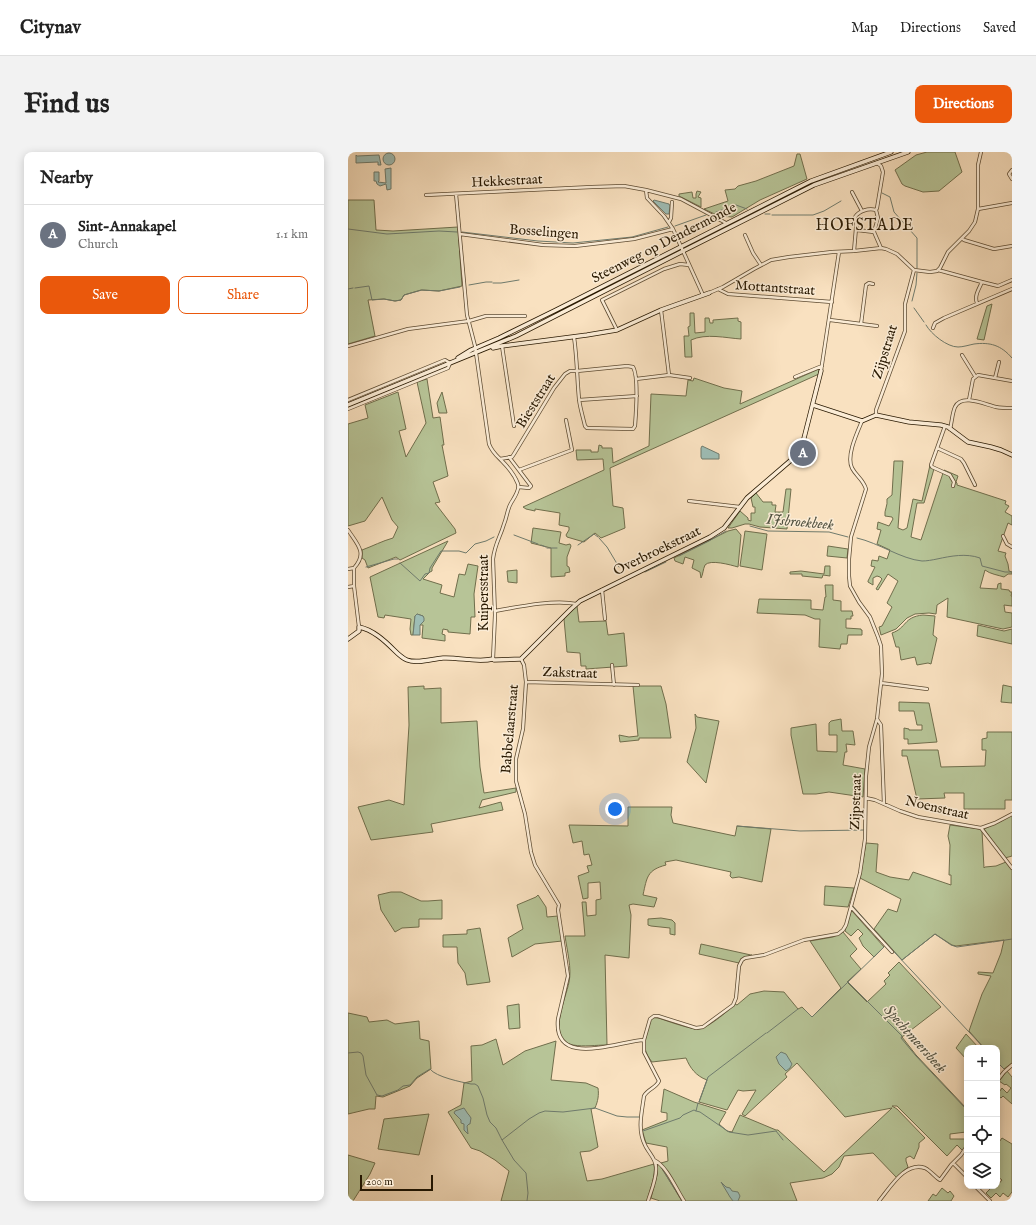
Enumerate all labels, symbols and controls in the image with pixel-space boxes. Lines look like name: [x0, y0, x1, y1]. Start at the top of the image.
text: Citynav: [20, 16, 81, 40]
text: Map: [851, 19, 878, 37]
text: Directions: [900, 19, 961, 37]
text: Saved: [983, 19, 1016, 37]
button: Directions: [915, 85, 1012, 123]
text: Find us: [24, 87, 110, 122]
text: Nearby: [40, 168, 93, 189]
street label: Hekkestraat: [471, 170, 543, 192]
street label: Steenweg op Dendermonde: [588, 198, 740, 287]
district label: HOFSTADE: [816, 216, 914, 236]
text: Sint-Annakapel: [78, 217, 176, 236]
street label: Bosselingen: [509, 221, 580, 243]
text: A: [49, 226, 57, 243]
text: 1.1 km: [276, 226, 308, 243]
text: Church: [78, 236, 118, 253]
button: Save: [40, 276, 170, 314]
button: Share: [178, 276, 308, 314]
street label: Mottantstraat: [734, 276, 816, 300]
street label: Zijpstraat: [868, 322, 902, 382]
street label: Bieststraat: [512, 370, 560, 432]
pin: A: [790, 438, 816, 468]
water label: IJsbroekbeek: [765, 510, 834, 534]
street label: Overbroekstraat: [610, 522, 704, 580]
street label: Kuipersstraat: [475, 554, 493, 631]
street label: Zakstraat: [542, 663, 598, 683]
street label: Babbelaarstraat: [497, 683, 523, 774]
street label: Zijpstraat: [846, 773, 866, 830]
street label: Noenstraat: [903, 792, 971, 824]
your location: [605, 799, 625, 819]
water label: Spechtmeersbeek: [879, 1001, 951, 1077]
map controls: [964, 1045, 1000, 1189]
button: +: [964, 1045, 1000, 1081]
button: −: [964, 1081, 1000, 1117]
button: locate: [964, 1117, 1000, 1153]
button: layers: [964, 1153, 1000, 1189]
scale bar: [360, 1173, 433, 1192]
text: 200 m: [366, 1175, 393, 1189]

